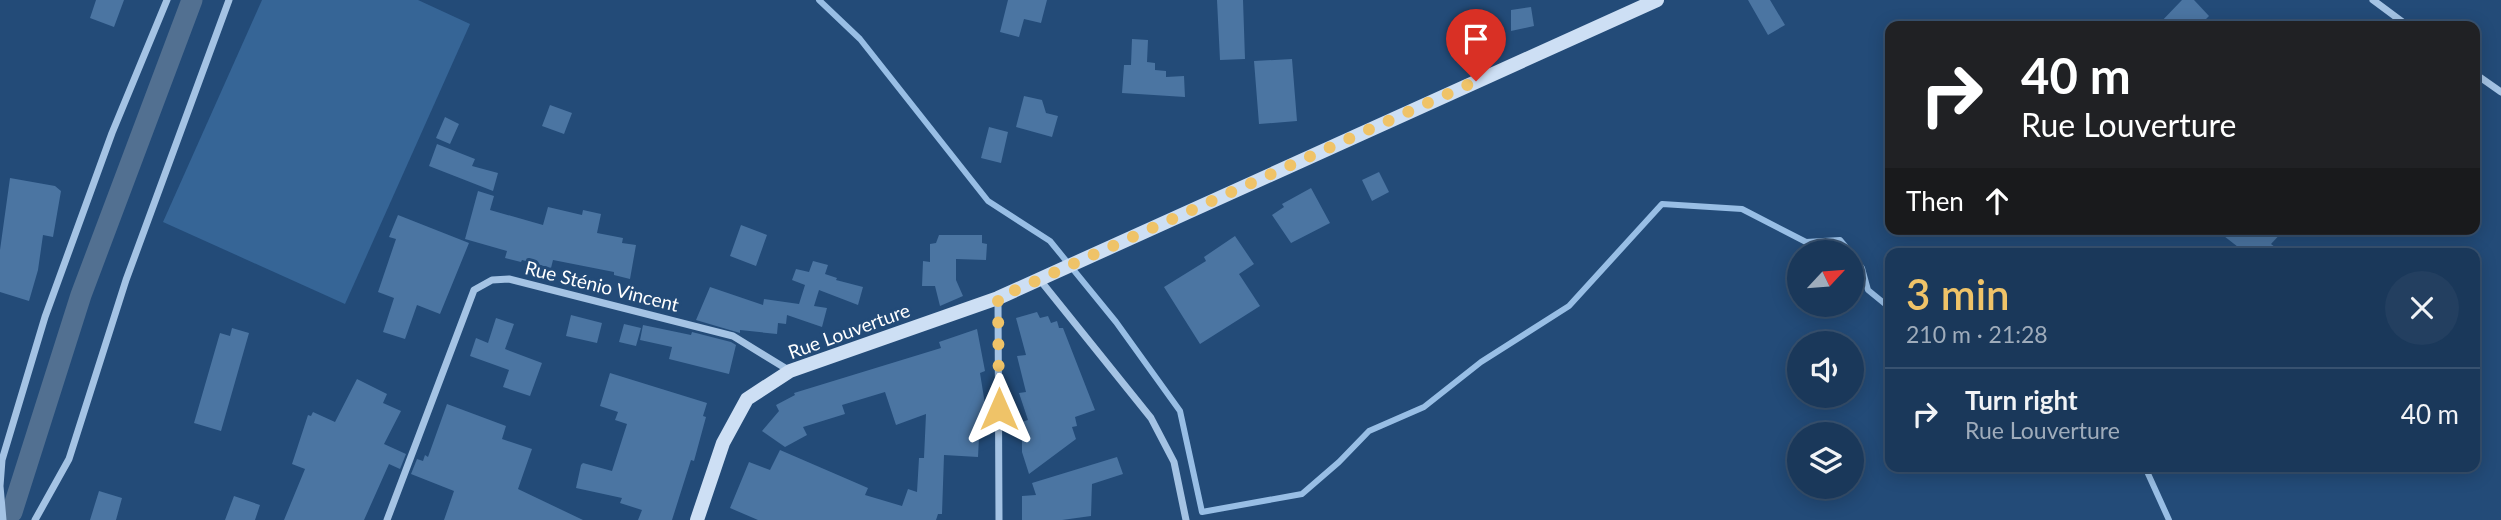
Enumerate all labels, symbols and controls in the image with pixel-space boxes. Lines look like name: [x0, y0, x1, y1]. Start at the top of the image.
pin: [1446, 9, 1506, 81]
icon: arrive: [1457, 20, 1495, 58]
text: 40 m: [2021, 46, 2131, 104]
icon: right: [1906, 49, 1997, 140]
text: Rue Louverture: [2021, 105, 2236, 144]
icon: ahead: [1978, 182, 2016, 220]
text: Then: [1906, 185, 1964, 217]
north arrow: [1787, 240, 1864, 317]
map controls: [1787, 240, 1864, 499]
street label: Rue Sténio Vincent: [523, 255, 682, 316]
text: 3 min: [1906, 269, 2010, 319]
button: close: [2385, 271, 2459, 345]
street label: Rue Louverture: [785, 298, 913, 363]
text: 210 m · 21:28: [1906, 320, 2048, 348]
button: sound: [1787, 331, 1864, 408]
position arrow: [962, 372, 1036, 446]
text: Turn right: [1965, 384, 2078, 416]
icon: right: [1906, 395, 1944, 433]
text: 40 m: [2401, 398, 2459, 430]
text: Rue Louverture: [1965, 416, 2120, 444]
button: layers: [1787, 422, 1864, 499]

